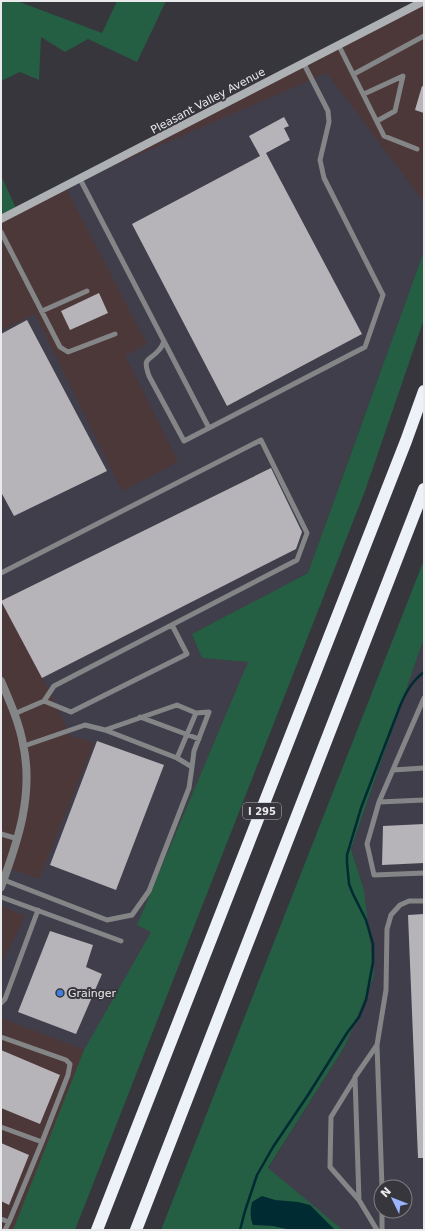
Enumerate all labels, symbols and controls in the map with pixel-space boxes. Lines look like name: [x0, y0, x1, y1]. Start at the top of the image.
street label: Pleasant Valley Avenue: [149, 65, 268, 137]
road number: I 295: [243, 803, 281, 819]
place label: Grainger: [68, 987, 117, 1000]
marker: Grainger: [55, 988, 65, 998]
north arrow: [373, 1179, 413, 1219]
text: N: [378, 1185, 394, 1200]

